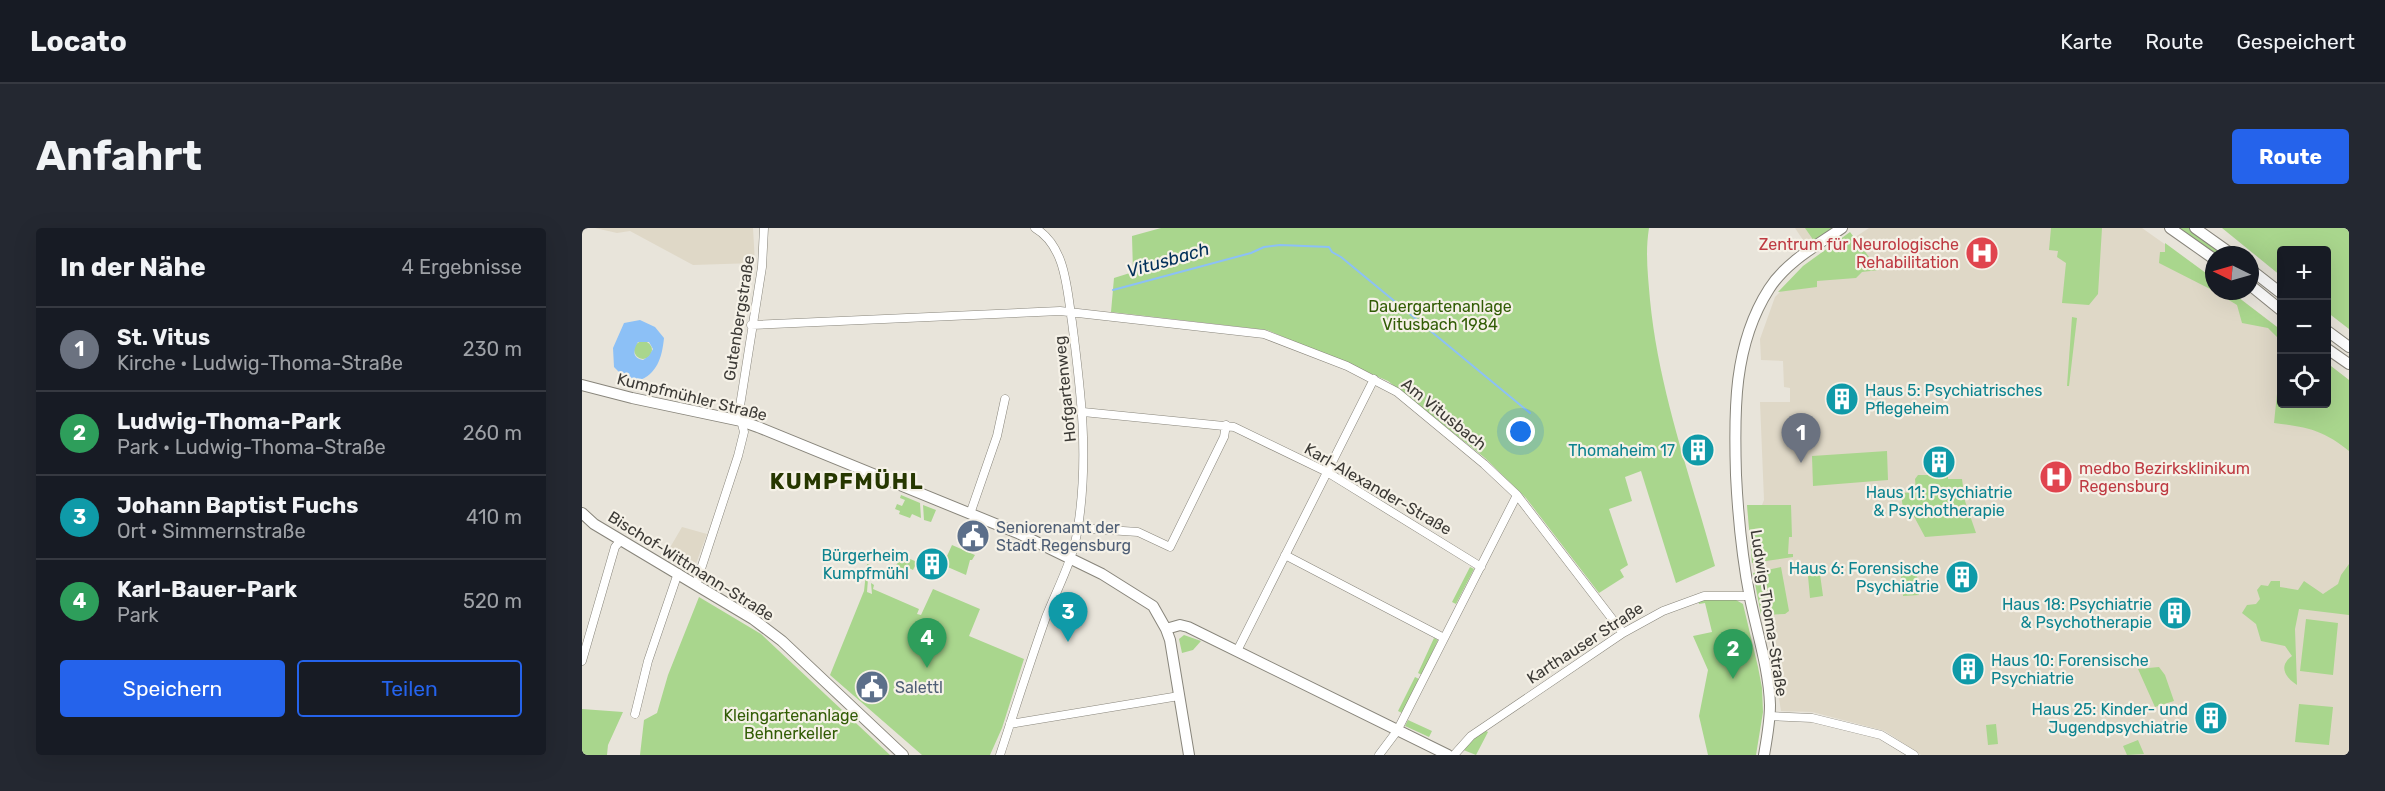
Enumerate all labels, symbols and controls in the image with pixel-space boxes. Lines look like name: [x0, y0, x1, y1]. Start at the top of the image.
text: Locato: [30, 25, 127, 58]
text: Karte: [2060, 29, 2112, 54]
text: Route: [2145, 29, 2204, 54]
text: Gespeichert: [2237, 29, 2355, 54]
button: Route: [2232, 129, 2349, 184]
text: Anfahrt: [36, 131, 202, 181]
place label: Zentrum für Neurologische Rehabilitation: [1759, 235, 1959, 272]
hospital icon: Zentrum für Neurologische Rehabilitation: [1964, 235, 2000, 271]
water label: Vitusbach: [1124, 238, 1212, 282]
north arrow: [2205, 246, 2259, 300]
map controls: [2277, 246, 2331, 408]
button: +: [2277, 246, 2331, 300]
text: In der Nähe: [60, 252, 206, 283]
street label: Gutenbergstraße: [720, 254, 758, 382]
text: 4 Ergebnisse: [402, 255, 522, 279]
park label: Dauergartenanlage Vitusbach 1984: [1368, 297, 1512, 334]
button: −: [2277, 300, 2331, 354]
text: St. Vitus: [117, 324, 210, 351]
street label: Hofgartenweg: [1050, 335, 1080, 443]
text: 1: [75, 337, 84, 361]
text: 230 m: [463, 337, 522, 361]
text: Kirche · Ludwig-Thoma-Straße: [117, 351, 403, 375]
button: locate: [2277, 354, 2331, 408]
street label: Kumpfmühler Straße: [615, 369, 769, 425]
street label: Am Vitusbach: [1398, 374, 1490, 454]
building icon: Haus 5: Psychiatrisches Pflegeheim: [1824, 381, 1860, 417]
place label: Haus 5: Psychiatrisches Pflegeheim: [1865, 381, 2042, 418]
text: Ludwig-Thoma-Park: [117, 408, 341, 435]
pin: 1: [1782, 414, 1820, 463]
your location: [1506, 417, 1535, 446]
text: 2: [73, 421, 86, 445]
text: 260 m: [463, 421, 522, 445]
building icon: Thomaheim 17: [1680, 432, 1716, 468]
text: Park · Ludwig-Thoma-Straße: [117, 435, 386, 459]
street label: Karl-Alexander-Straße: [1301, 439, 1455, 539]
place label: Thomaheim 17: [1568, 441, 1675, 460]
building icon: Haus 11: Psychiatrie & Psychotherapie: [1921, 444, 1957, 480]
hospital icon: medbo Bezirksklinikum Regensburg: [2038, 459, 2074, 495]
place label: medbo Bezirksklinikum Regensburg: [2079, 459, 2250, 496]
district label: KUMPFMÜHL: [770, 468, 924, 495]
place label: Haus 11: Psychiatrie & Psychotherapie: [1866, 483, 2012, 520]
text: Johann Baptist Fuchs: [117, 492, 358, 519]
text: 3: [73, 505, 86, 529]
text: 410 m: [466, 505, 522, 529]
street label: Bischof-Wittmann-Straße: [605, 507, 777, 625]
public building icon: Seniorenamt der Stadt Regensburg: [955, 518, 991, 554]
place label: Seniorenamt der Stadt Regensburg: [996, 518, 1131, 555]
text: Ort · Simmernstraße: [117, 519, 306, 543]
street label: Ludwig-Thoma-Straße: [1746, 528, 1792, 698]
place label: Bürgerheim Kumpfmühl: [821, 546, 909, 583]
building icon: Bürgerheim Kumpfmühl: [914, 546, 950, 582]
place label: Haus 6: Forensische Psychiatrie: [1789, 559, 1939, 596]
building icon: Haus 6: Forensische Psychiatrie: [1944, 559, 1980, 595]
text: Karl-Bauer-Park: [117, 576, 297, 603]
text: 4: [73, 589, 86, 613]
text: 520 m: [463, 589, 522, 613]
pin: 3: [1048, 592, 1088, 642]
place label: Haus 18: Psychiatrie & Psychotherapie: [2002, 595, 2152, 632]
building icon: Haus 18: Psychiatrie & Psychotherapie: [2157, 595, 2193, 631]
street label: Karthauser Straße: [1523, 598, 1647, 688]
text: Park: [117, 603, 159, 627]
pin: 4: [908, 618, 946, 668]
pin: 2: [1714, 630, 1752, 679]
building icon: Haus 10: Forensische Psychiatrie: [1950, 651, 1986, 687]
place label: Haus 10: Forensische Psychiatrie: [1991, 651, 2149, 688]
button: Speichern: [60, 660, 285, 717]
button: Teilen: [297, 660, 522, 717]
public building icon: Salettl: [854, 669, 890, 705]
place label: Salettl: [895, 678, 943, 697]
place label: Haus 25: Kinder- und Jugendpsychiatrie: [2032, 700, 2188, 737]
building icon: Haus 25: Kinder- und Jugendpsychiatrie: [2193, 700, 2229, 736]
park label: Kleingartenanlage Behnerkeller: [723, 706, 859, 743]

